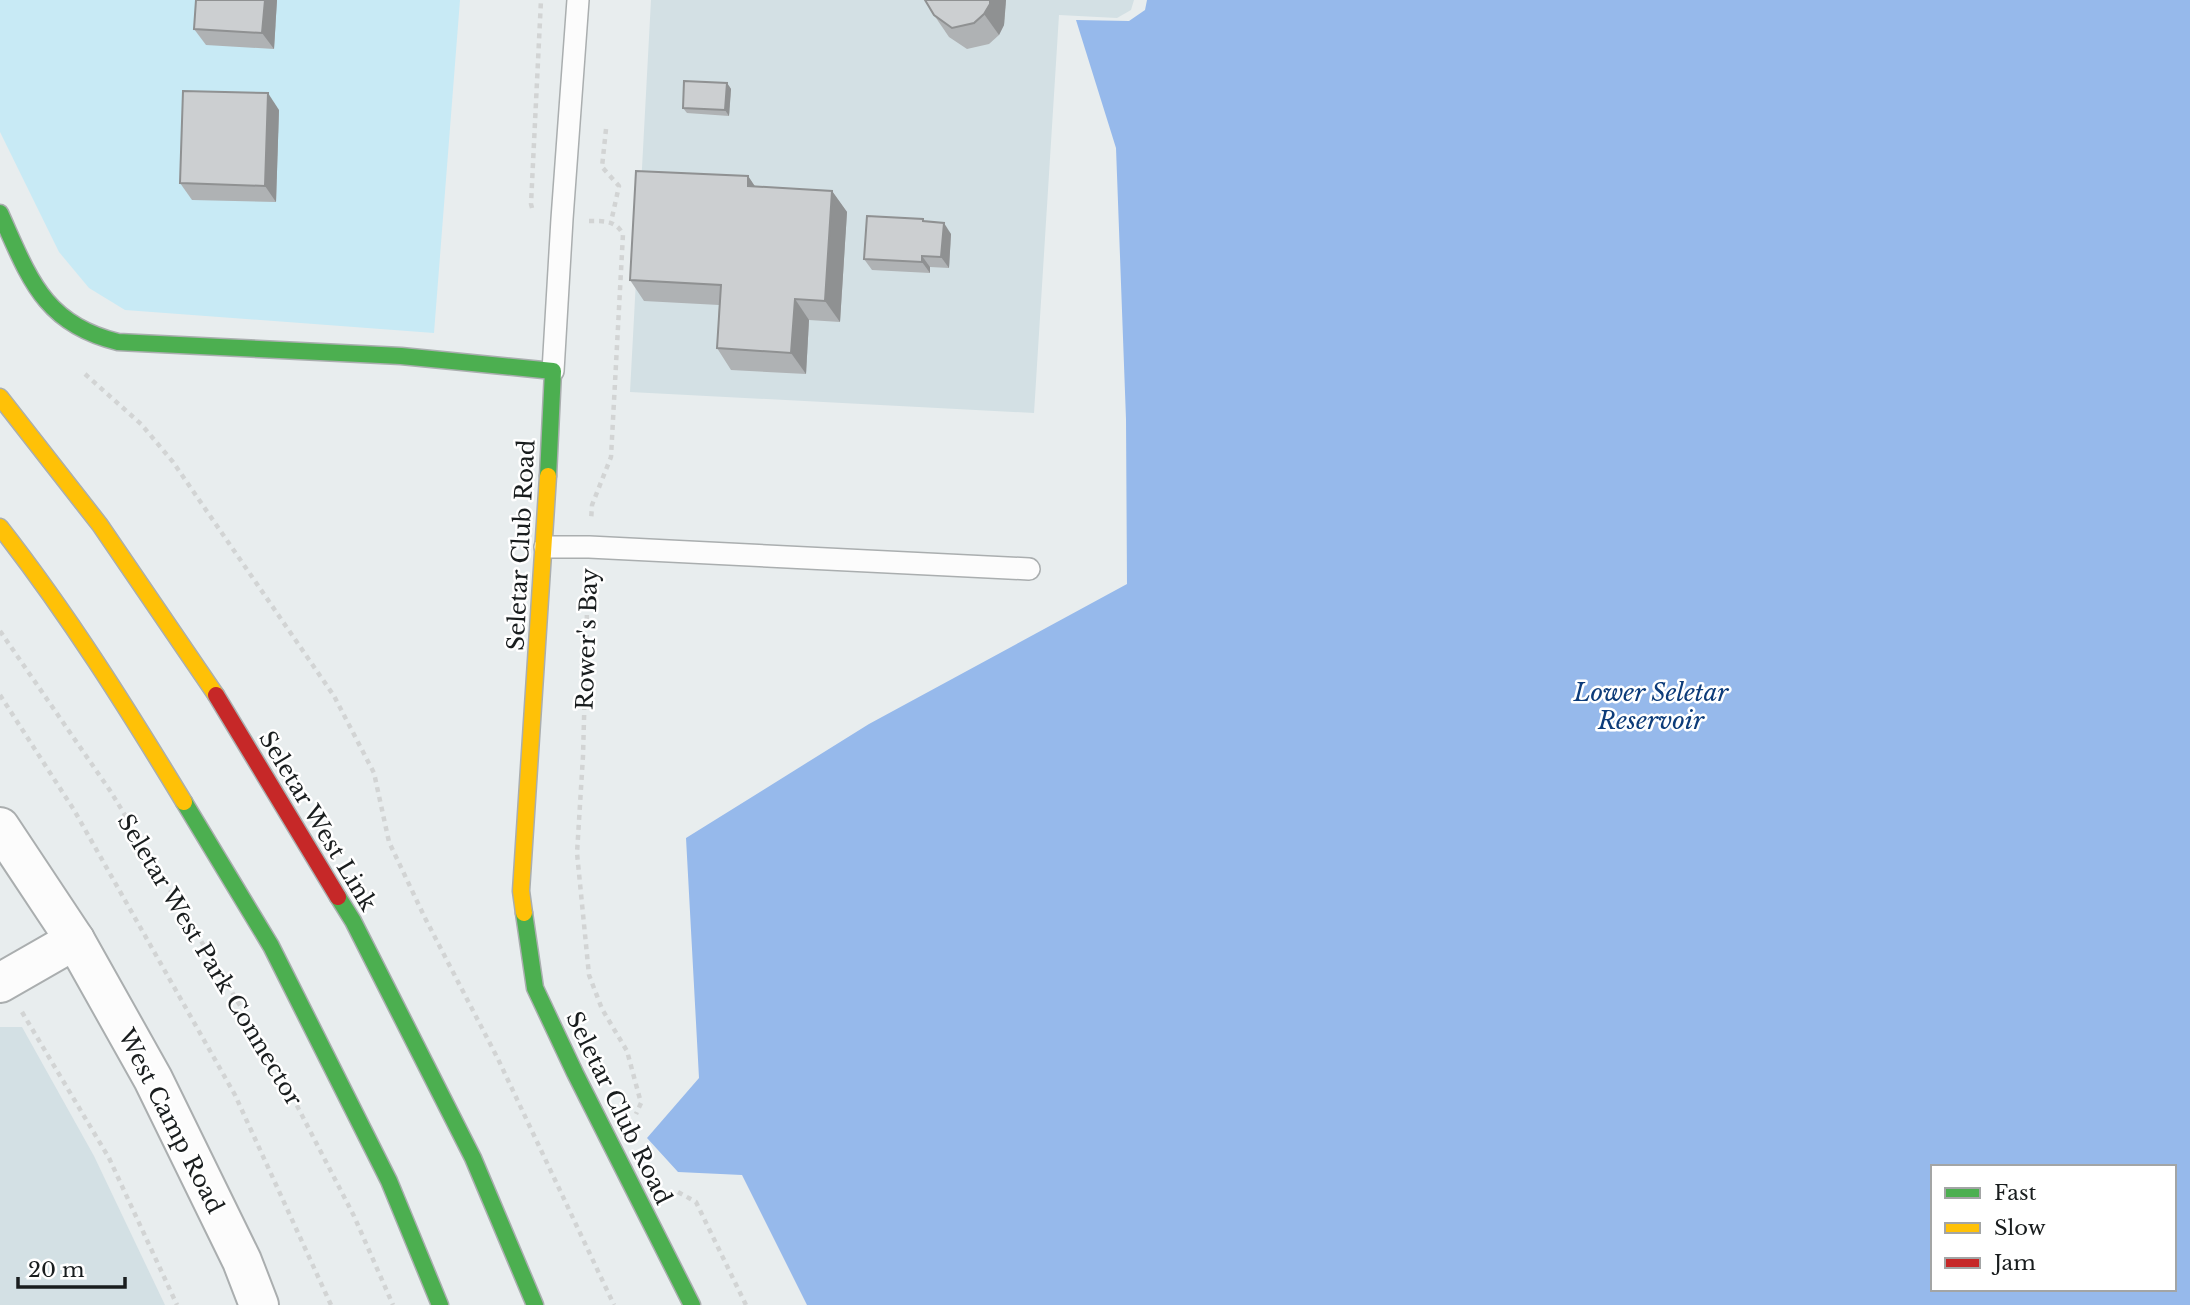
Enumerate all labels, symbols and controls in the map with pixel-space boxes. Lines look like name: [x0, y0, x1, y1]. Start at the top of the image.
street label: Seletar Club Road: [501, 439, 541, 651]
street label: Rower's Bay: [571, 567, 603, 711]
water label: Lower Seletar Reservoir: [1573, 678, 1729, 735]
street label: Seletar West Link: [253, 726, 383, 917]
street label: Seletar West Park Connector: [112, 809, 308, 1111]
street label: Seletar Club Road: [560, 1007, 678, 1209]
street label: West Camp Road: [112, 1023, 230, 1218]
legend: [1931, 1165, 2176, 1291]
text: Fast: [1994, 1180, 2036, 1206]
text: Slow: [1994, 1215, 2046, 1241]
scale bar: [18, 1246, 124, 1290]
text: Jam: [1991, 1250, 2036, 1276]
text: 20 m: [28, 1257, 85, 1283]

